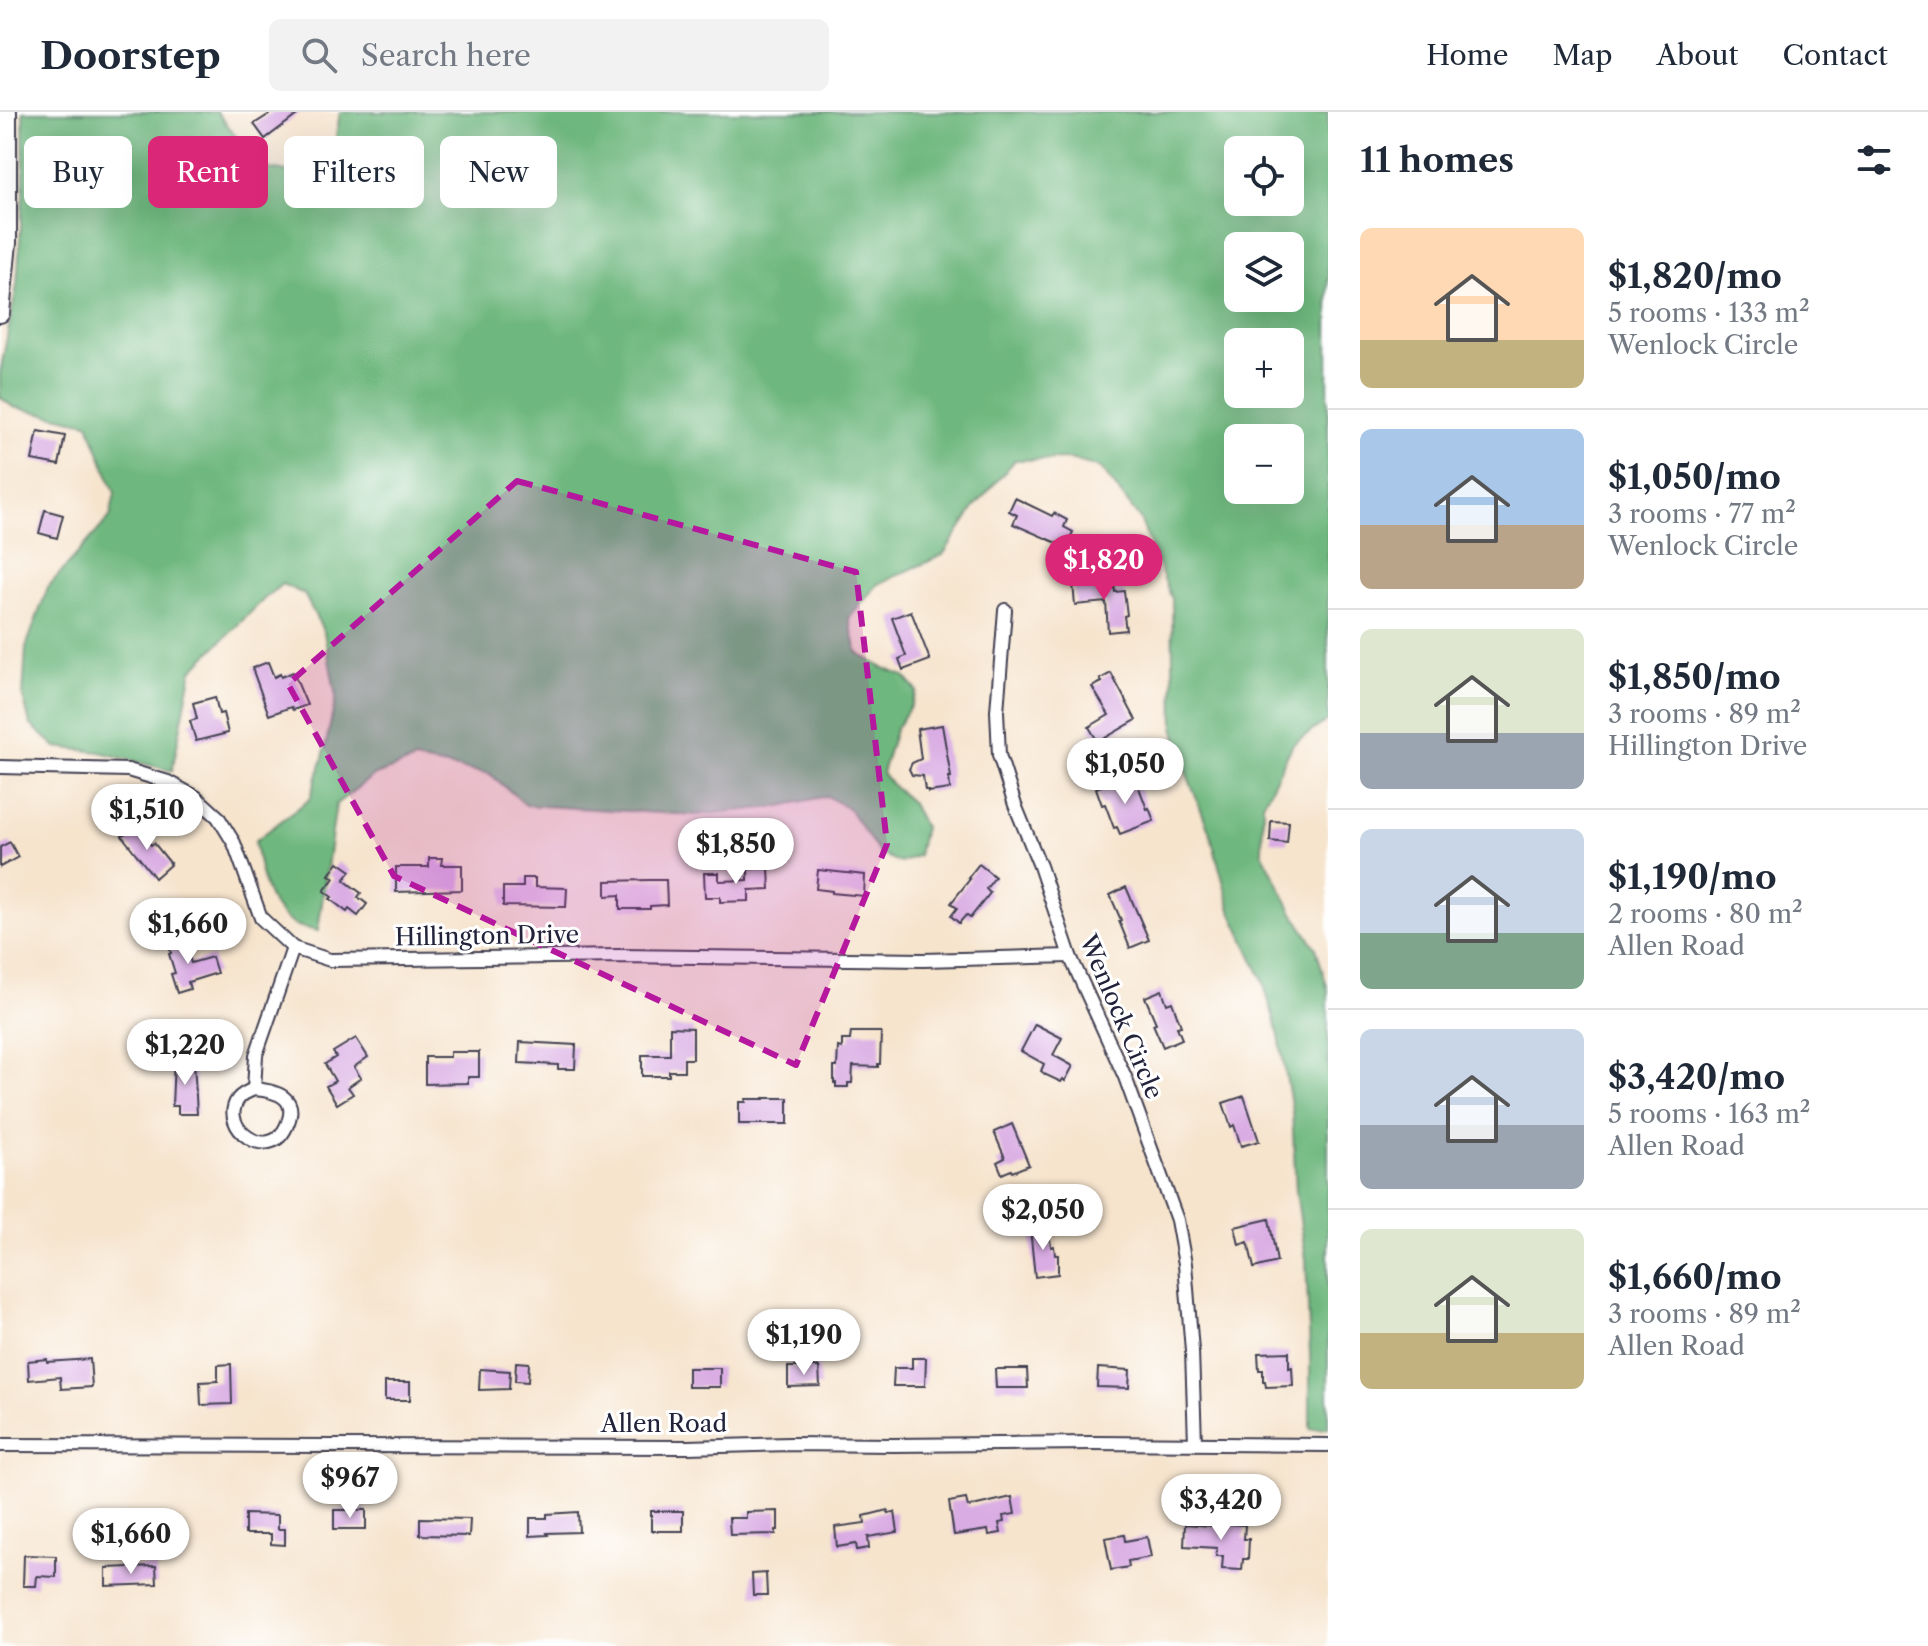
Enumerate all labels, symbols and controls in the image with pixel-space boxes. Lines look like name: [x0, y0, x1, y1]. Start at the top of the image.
search box: [269, 19, 829, 91]
text: Doorstep: [40, 32, 221, 79]
icon: search: [297, 33, 341, 77]
text: Search here: [361, 37, 531, 74]
text: Home: [1426, 38, 1508, 72]
text: Map: [1552, 38, 1612, 72]
text: About: [1656, 38, 1738, 72]
text: Contact: [1782, 38, 1888, 72]
chip: Buy: [24, 136, 132, 208]
chip: Rent: [148, 136, 268, 208]
chip: Filters: [284, 136, 424, 208]
chip: New: [440, 136, 557, 208]
map controls: [1224, 136, 1304, 504]
button: locate: [1224, 136, 1304, 216]
icon: filters: [1852, 138, 1896, 182]
text: 11 homes: [1360, 139, 1514, 181]
button: layers: [1224, 232, 1304, 312]
text: $1,820/mo: [1608, 255, 1782, 297]
icon: home: [1424, 260, 1520, 356]
text: 5 rooms · 133 m²: [1608, 297, 1810, 329]
button: +: [1224, 328, 1304, 408]
text: Wenlock Circle: [1608, 329, 1798, 361]
button: −: [1224, 424, 1304, 504]
text: $1,050/mo: [1608, 456, 1781, 498]
icon: home: [1424, 461, 1520, 557]
text: 3 rooms · 77 m²: [1608, 498, 1796, 530]
text: Wenlock Circle: [1608, 530, 1798, 562]
pin: $1,820: [1039, 534, 1169, 602]
text: $1,820: [1063, 544, 1145, 576]
text: $1,850/mo: [1608, 656, 1781, 698]
icon: home: [1424, 661, 1520, 757]
text: 3 rooms · 89 m²: [1608, 698, 1801, 730]
text: Hillington Drive: [1608, 730, 1807, 762]
pin: $1,050: [1060, 738, 1190, 806]
text: $1,050: [1085, 748, 1165, 780]
pin: $1,510: [82, 784, 212, 852]
text: $1,510: [109, 794, 185, 826]
pin: $1,850: [671, 818, 801, 886]
text: $1,850: [696, 828, 776, 860]
text: $1,190/mo: [1608, 856, 1777, 898]
icon: home: [1424, 861, 1520, 957]
pin: $1,660: [123, 898, 253, 966]
text: 2 rooms · 80 m²: [1608, 898, 1803, 930]
text: $1,660: [147, 908, 229, 940]
street label: Hillington Drive: [395, 919, 579, 952]
street label: Wenlock Circle: [1073, 929, 1169, 1103]
text: Allen Road: [1608, 930, 1745, 962]
pin: $1,220: [120, 1019, 250, 1087]
text: $1,220: [145, 1029, 225, 1061]
text: $3,420/mo: [1608, 1056, 1785, 1098]
icon: home: [1424, 1061, 1520, 1157]
text: 5 rooms · 163 m²: [1608, 1098, 1810, 1130]
text: Allen Road: [1608, 1130, 1745, 1162]
pin: $2,050: [978, 1184, 1108, 1252]
text: $2,050: [1001, 1194, 1085, 1226]
text: $1,660/mo: [1608, 1256, 1782, 1298]
icon: home: [1424, 1261, 1520, 1357]
text: 3 rooms · 89 m²: [1608, 1298, 1801, 1330]
pin: $1,190: [739, 1309, 869, 1377]
text: $1,190: [765, 1319, 843, 1351]
text: Allen Road: [1608, 1330, 1745, 1362]
street label: Allen Road: [600, 1409, 728, 1438]
pin: $967: [303, 1452, 397, 1520]
text: $967: [321, 1462, 379, 1494]
pin: $3,420: [1156, 1474, 1286, 1542]
text: $3,420: [1179, 1484, 1263, 1516]
pin: $1,660: [66, 1508, 196, 1576]
text: $1,660: [90, 1518, 172, 1550]

